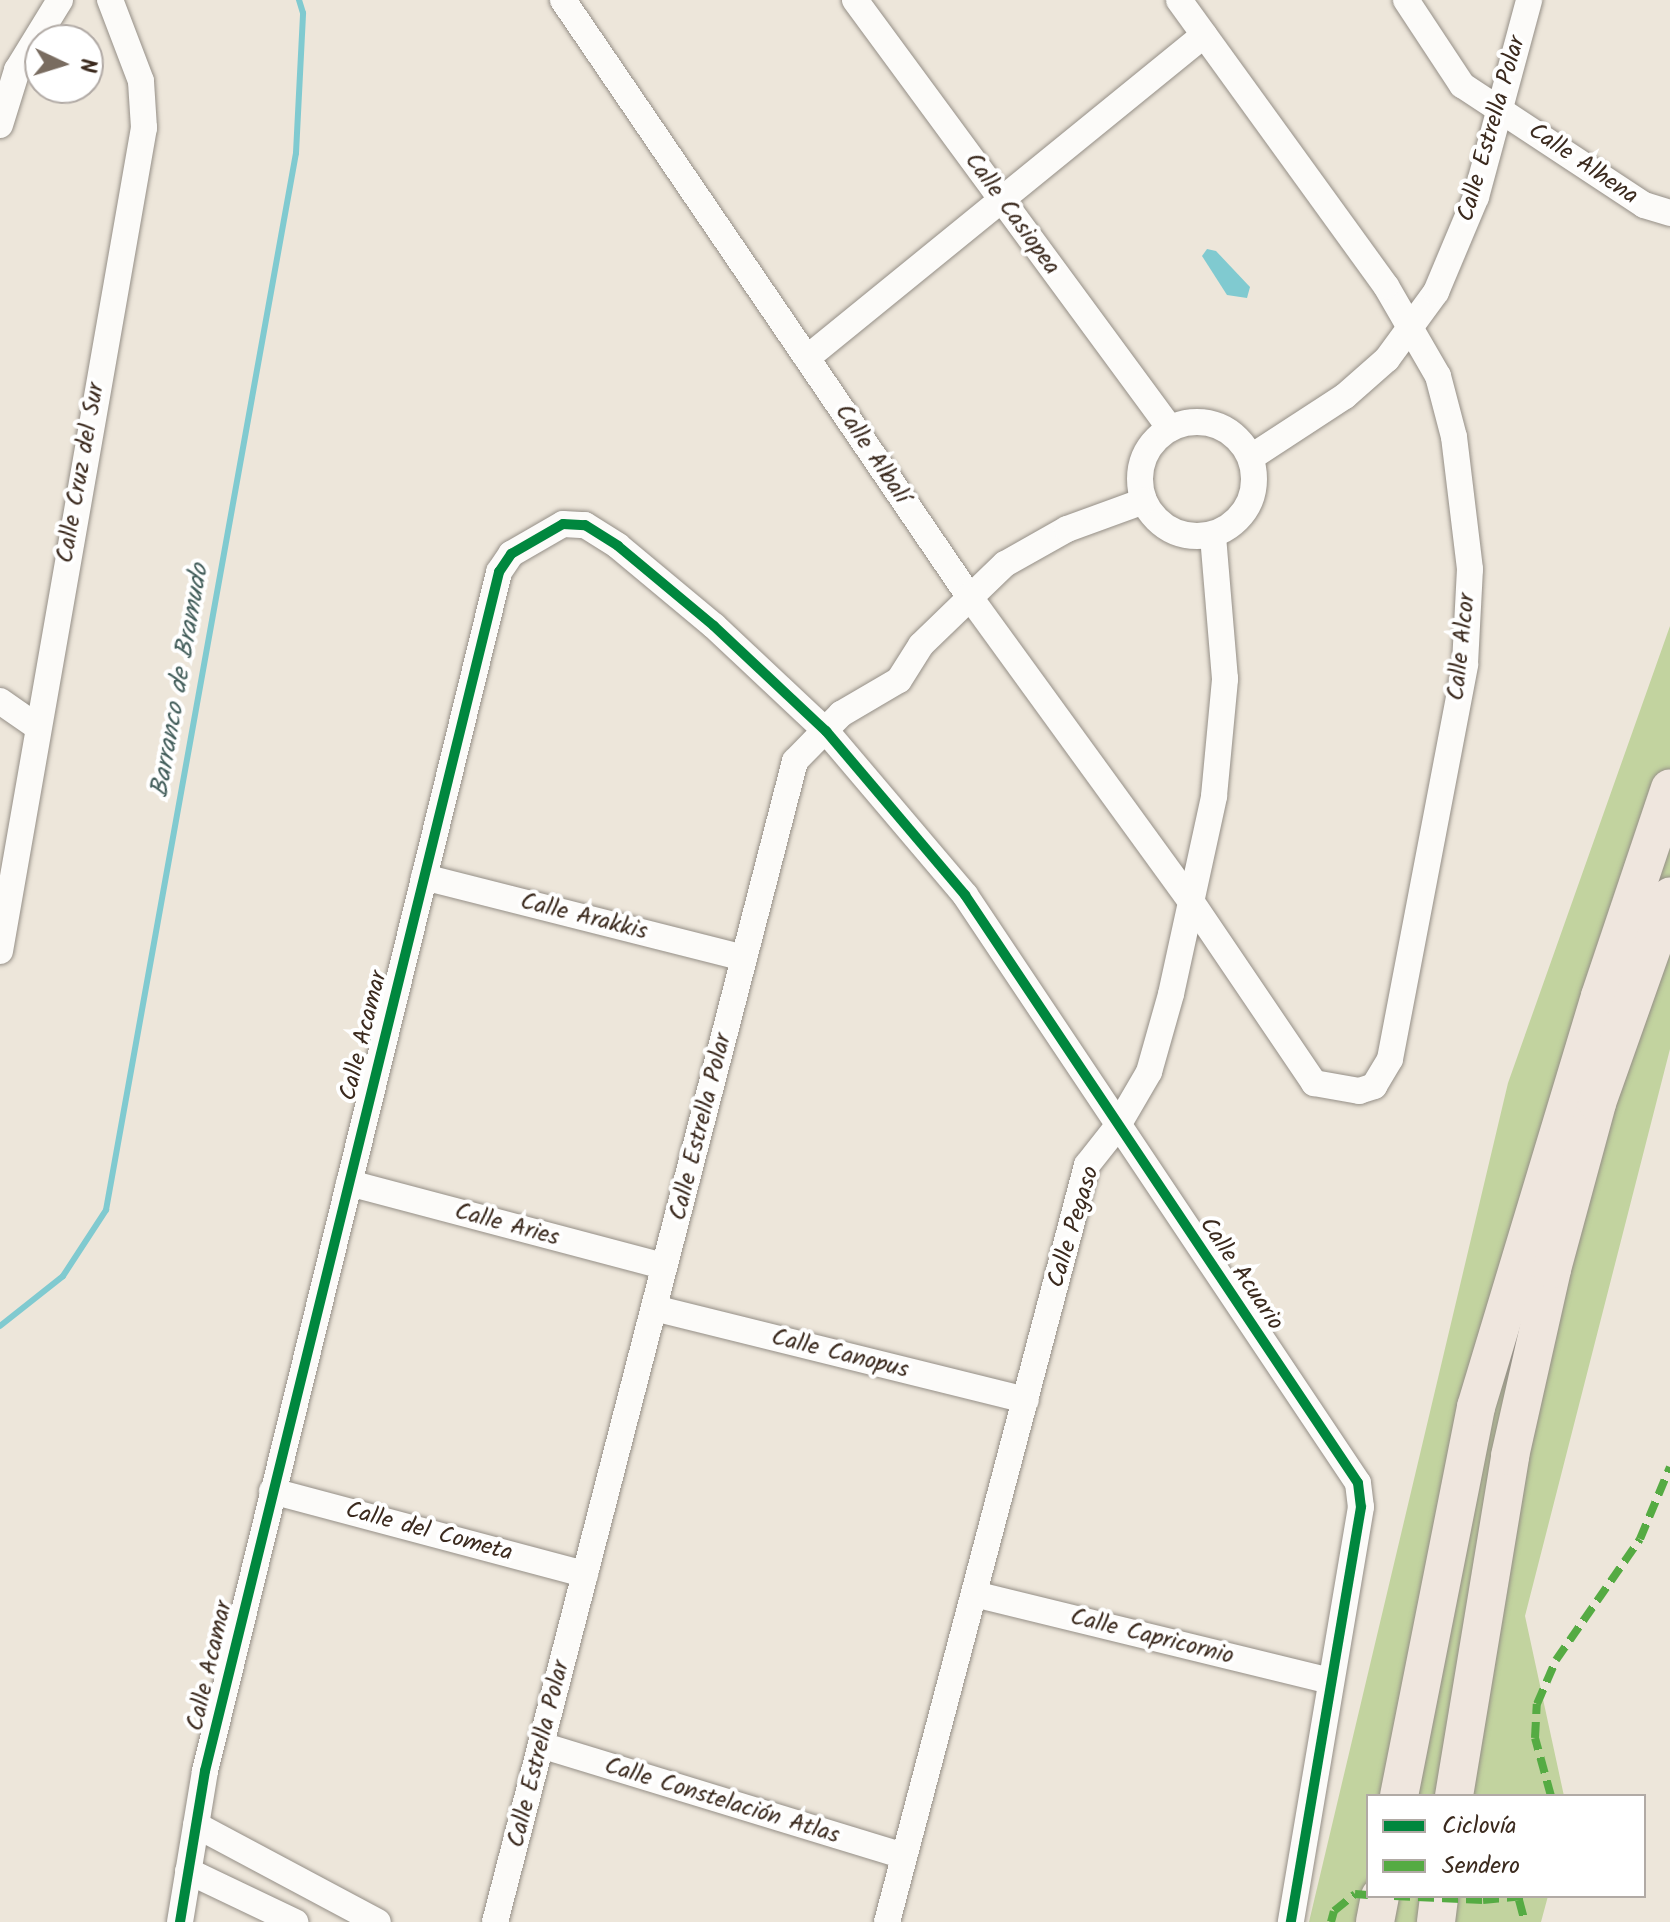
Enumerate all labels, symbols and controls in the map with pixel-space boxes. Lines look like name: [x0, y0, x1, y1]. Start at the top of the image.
north arrow: [24, 24, 104, 104]
street label: Calle Estrella Polar: [1452, 33, 1532, 225]
text: N: [69, 57, 104, 74]
street label: Calle Alhena: [1523, 117, 1643, 211]
street label: Calle Casiopea: [958, 147, 1066, 281]
street label: Calle Cruz del Sur: [51, 381, 111, 565]
street label: Calle Albalí: [828, 399, 916, 509]
water label: Barranco de Bramudo: [145, 562, 217, 800]
street label: Calle Alcor: [1442, 592, 1482, 702]
street label: Calle Arakkis: [517, 887, 651, 947]
street label: Calle Acamar: [334, 968, 394, 1104]
street label: Calle Estrella Polar: [664, 1030, 738, 1224]
street label: Calle Pegaso: [1042, 1163, 1106, 1291]
street label: Calle Aries: [452, 1197, 562, 1253]
street label: Calle Acuario: [1193, 1212, 1289, 1336]
street label: Calle Canopus: [768, 1323, 912, 1385]
street label: Calle del Cometa: [342, 1496, 516, 1568]
street label: Calle Acamar: [181, 1598, 239, 1734]
street label: Calle Capricornio: [1067, 1603, 1237, 1671]
street label: Calle Estrella Polar: [502, 1657, 576, 1851]
street label: Calle Constelación Atlas: [601, 1752, 843, 1850]
legend: [1366, 1794, 1646, 1898]
text: Ciclovía: [1442, 1807, 1517, 1846]
text: Sendero: [1442, 1847, 1520, 1886]

